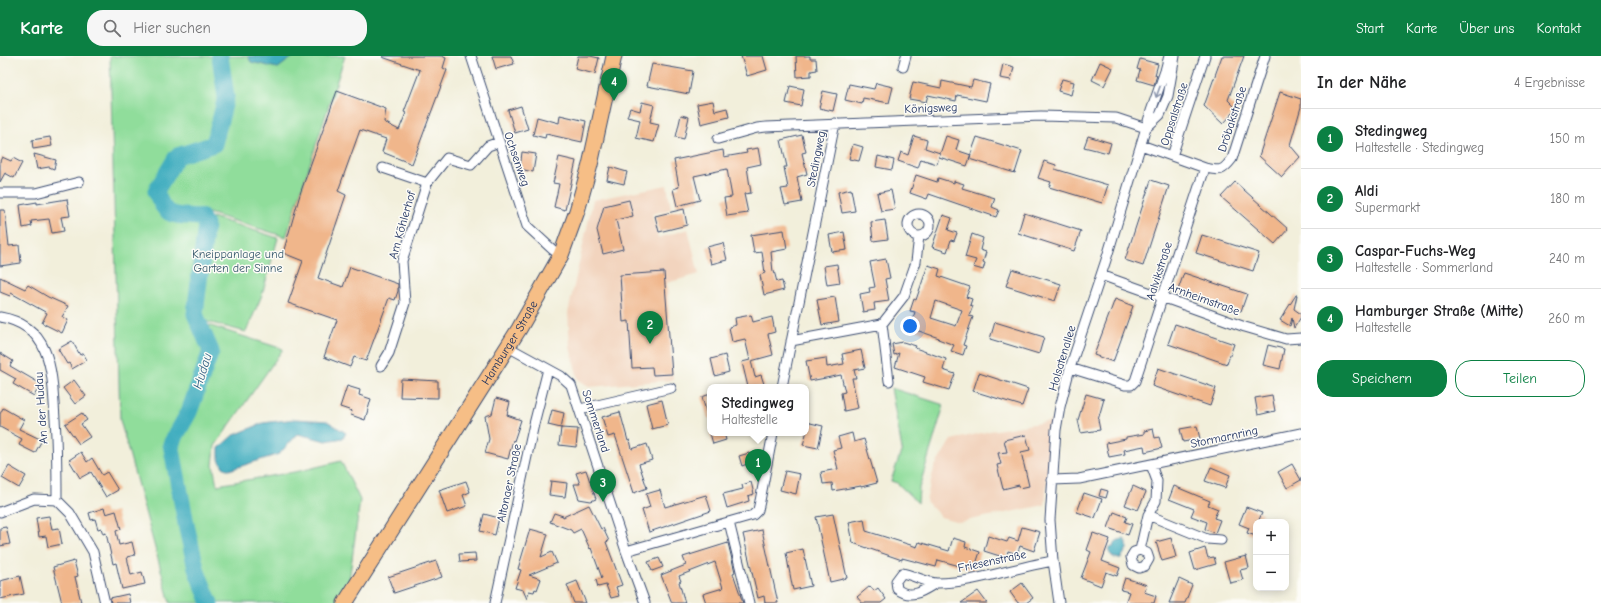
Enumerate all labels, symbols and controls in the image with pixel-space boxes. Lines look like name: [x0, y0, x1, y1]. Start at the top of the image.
search box: [87, 10, 367, 46]
text: Karte: [20, 17, 63, 39]
icon: search: [101, 17, 123, 39]
text: Hier suchen: [133, 19, 211, 37]
text: Start: [1356, 20, 1384, 37]
text: Karte: [1406, 20, 1437, 37]
text: Über uns: [1459, 20, 1514, 37]
text: Kontakt: [1536, 20, 1581, 37]
pin: 4: [601, 68, 627, 101]
text: In der Nähe: [1317, 73, 1406, 92]
text: 4 Ergebnisse: [1514, 75, 1585, 90]
street label: Oppsalstraße: [1157, 81, 1191, 147]
street label: Dröbakstraße: [1215, 84, 1249, 154]
one-way arrow: [1153, 85, 1161, 97]
street label: Königsweg: [904, 100, 958, 116]
text: Stedingweg: [1355, 122, 1428, 140]
street label: Ochsenweg: [501, 130, 533, 188]
street label: Stedingweg: [804, 130, 828, 188]
text: 1: [1327, 131, 1333, 146]
text: 150 m: [1550, 131, 1585, 146]
text: Haltestelle · Stedingweg: [1355, 140, 1484, 155]
text: Aldi: [1355, 182, 1378, 200]
street label: Am Köhlerhof: [386, 189, 419, 261]
text: 2: [1327, 191, 1333, 206]
text: 180 m: [1550, 191, 1585, 206]
text: Supermarkt: [1355, 200, 1420, 215]
street label: Aalvikstraße: [1143, 240, 1175, 302]
text: Caspar-Fuchs-Weg: [1355, 242, 1476, 260]
park label: Kneippanlage und Garten der Sinne: [192, 247, 284, 275]
text: 3: [1327, 251, 1333, 266]
text: 240 m: [1549, 251, 1585, 266]
text: Haltestelle · Sommerland: [1355, 260, 1493, 275]
street label: Arnheimstraße: [1166, 280, 1242, 318]
street label: Hamburger Straße: [478, 298, 541, 387]
text: Hamburger Straße (Mitte): [1355, 302, 1524, 320]
pin: 2: [637, 311, 663, 344]
text: 4: [1327, 311, 1333, 326]
text: 260 m: [1548, 311, 1585, 326]
your location: [900, 316, 920, 336]
text: Haltestelle: [1355, 320, 1411, 335]
street label: Holsatenallee: [1045, 323, 1079, 393]
water label: Hudau: [189, 351, 215, 391]
button: Speichern: [1317, 360, 1447, 397]
button: Teilen: [1455, 360, 1585, 397]
street label: An der Hudau: [31, 371, 51, 445]
popup: [707, 384, 809, 436]
street label: Sommerland: [579, 388, 613, 454]
text: Stedingweg: [722, 394, 794, 412]
text: Haltestelle: [722, 412, 778, 427]
street label: Stormarnring: [1189, 423, 1259, 451]
street label: Altonaer Straße: [494, 443, 524, 523]
pin: 1: [745, 449, 771, 482]
pin: 3: [590, 469, 616, 502]
map controls: [1253, 519, 1289, 591]
button: +: [1253, 519, 1289, 555]
street label: Friesenstraße: [957, 547, 1027, 575]
button: −: [1253, 555, 1289, 591]

